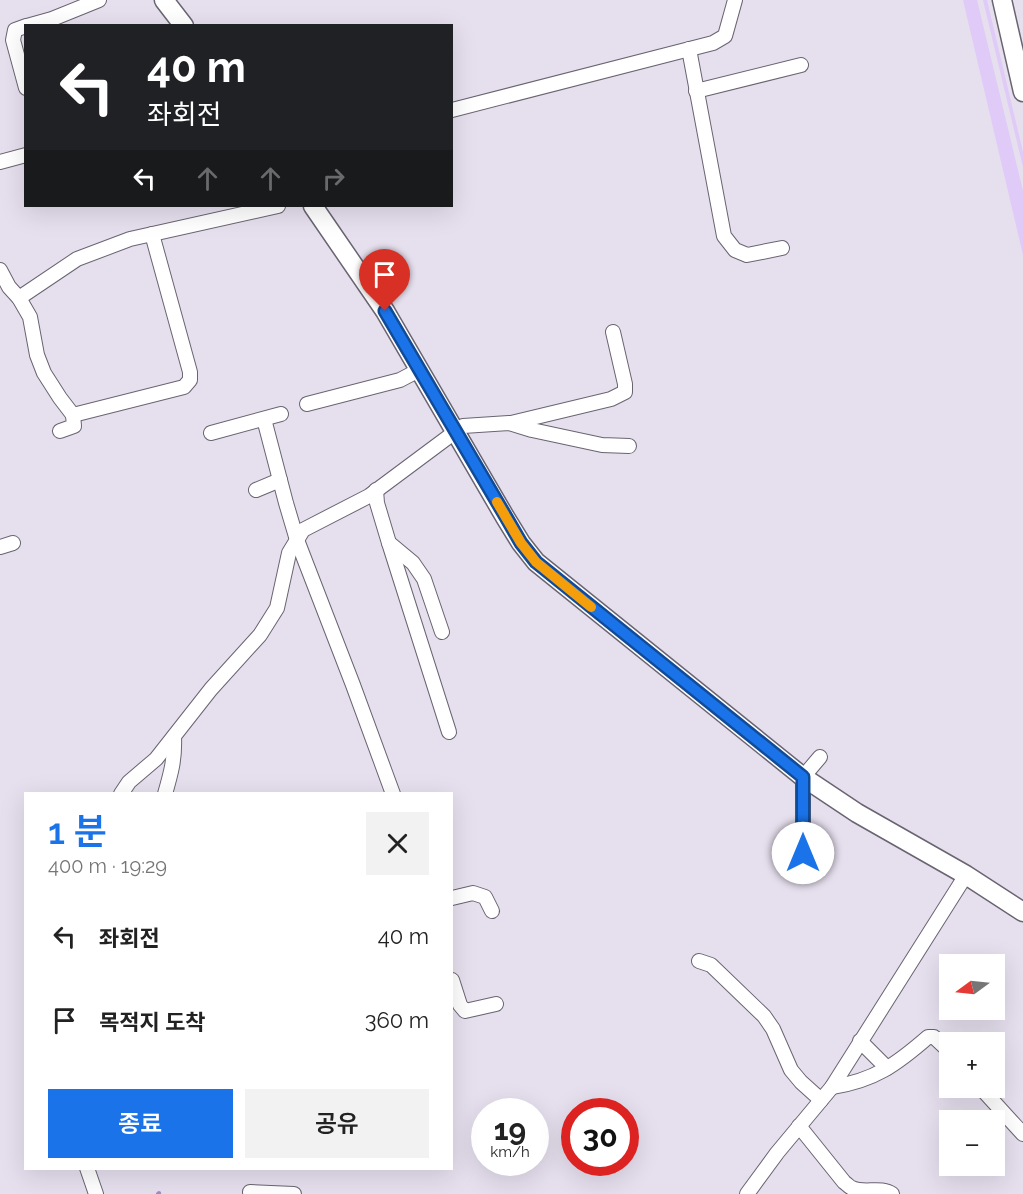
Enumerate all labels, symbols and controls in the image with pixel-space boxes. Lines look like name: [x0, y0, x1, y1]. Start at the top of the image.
text: 40 m: [147, 43, 246, 92]
icon: left: [48, 48, 126, 126]
text: 좌회전: [147, 99, 222, 130]
icon: left: [128, 162, 161, 195]
icon: ahead: [191, 162, 224, 195]
icon: ahead: [254, 162, 287, 195]
icon: right: [317, 162, 350, 195]
pin: [359, 249, 410, 311]
icon: arrive: [368, 258, 401, 291]
text: 1 분: [48, 810, 107, 852]
button: close: [366, 812, 429, 875]
position arrow: [771, 821, 835, 885]
text: 400 m · 19:29: [48, 854, 167, 878]
icon: left: [48, 920, 81, 953]
text: 40 m: [378, 923, 429, 949]
text: 좌회전: [99, 925, 160, 951]
north arrow: [939, 954, 1005, 1020]
map controls: [939, 954, 1005, 1176]
icon: arrive: [48, 1004, 81, 1037]
text: 360 m: [365, 1007, 429, 1033]
text: 목적지 도착: [99, 1009, 205, 1035]
button: +: [939, 1032, 1005, 1098]
button: 종료: [48, 1089, 233, 1158]
button: 공유: [245, 1089, 429, 1158]
speed limit sign: 30: [561, 1098, 639, 1176]
button: −: [939, 1110, 1005, 1176]
text: 19: [494, 1112, 526, 1147]
text: km/h: [490, 1143, 530, 1161]

